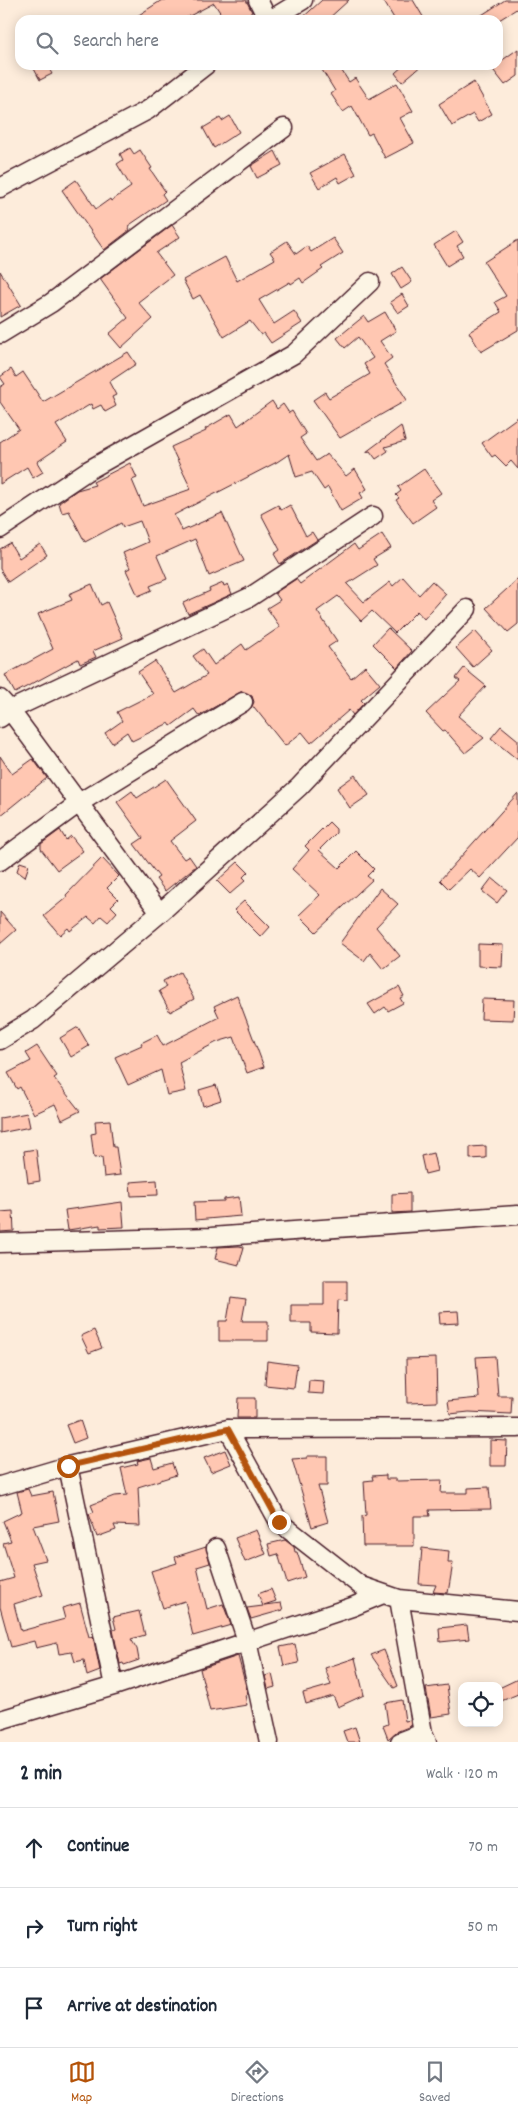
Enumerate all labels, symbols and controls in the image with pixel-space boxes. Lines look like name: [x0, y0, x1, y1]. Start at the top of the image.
search box: [15, 15, 503, 70]
icon: search: [33, 29, 61, 57]
text: Search here: [73, 29, 159, 56]
route start: [57, 1455, 80, 1478]
route end: [268, 1511, 291, 1534]
map controls: [458, 1682, 503, 1727]
button: locate: [458, 1682, 503, 1727]
text: 2 min: [20, 1760, 62, 1790]
text: Walk · 120 m: [426, 1763, 498, 1786]
icon: ahead: [20, 1834, 48, 1862]
text: Continue: [67, 1834, 129, 1861]
text: 70 m: [468, 1836, 498, 1859]
icon: right: [20, 1914, 48, 1942]
text: Turn right: [67, 1914, 138, 1941]
text: 50 m: [467, 1916, 498, 1939]
icon: arrive: [20, 1994, 48, 2022]
text: Arrive at destination: [67, 1994, 217, 2021]
tab: Map: [68, 2058, 96, 2108]
tab: Directions: [231, 2058, 284, 2108]
tab: Saved: [419, 2058, 450, 2108]

